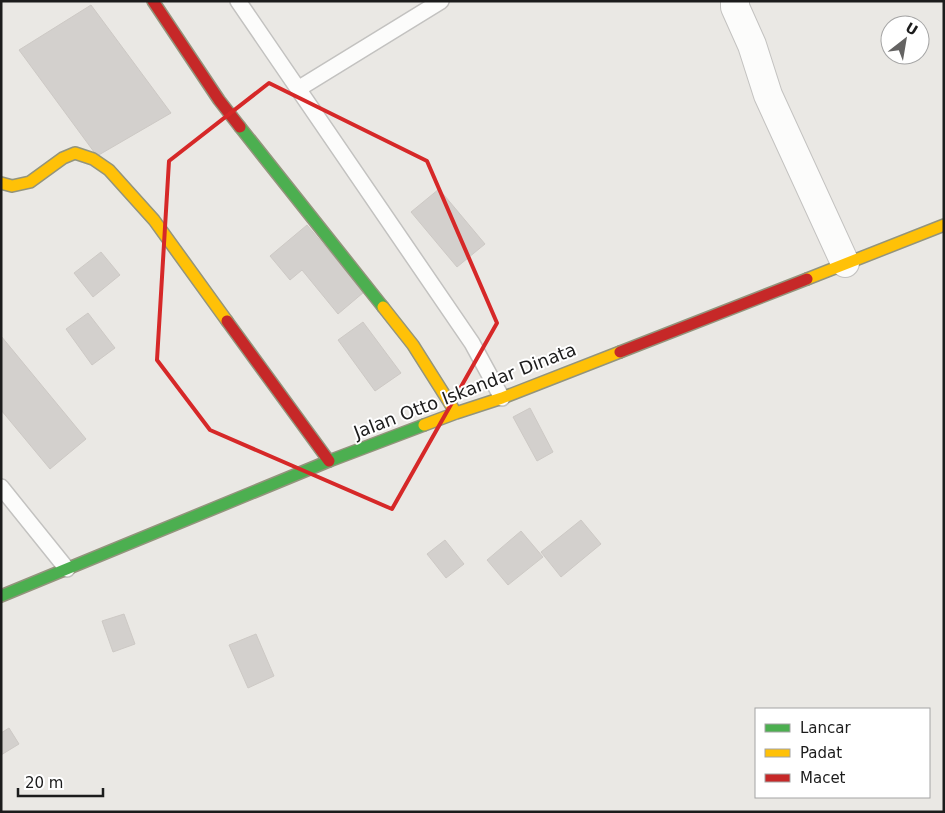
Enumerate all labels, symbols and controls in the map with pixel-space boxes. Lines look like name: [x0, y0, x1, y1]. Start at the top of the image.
north arrow: [880, 15, 930, 65]
text: U: [903, 19, 921, 39]
street label: Jalan Otto Iskandar Dinata: [350, 338, 579, 443]
legend: [755, 708, 930, 798]
text: Lancar: [800, 719, 851, 737]
text: Padat: [800, 744, 842, 762]
scale bar: [18, 766, 102, 798]
text: Macet: [800, 769, 846, 787]
text: 20 m: [25, 774, 63, 792]

